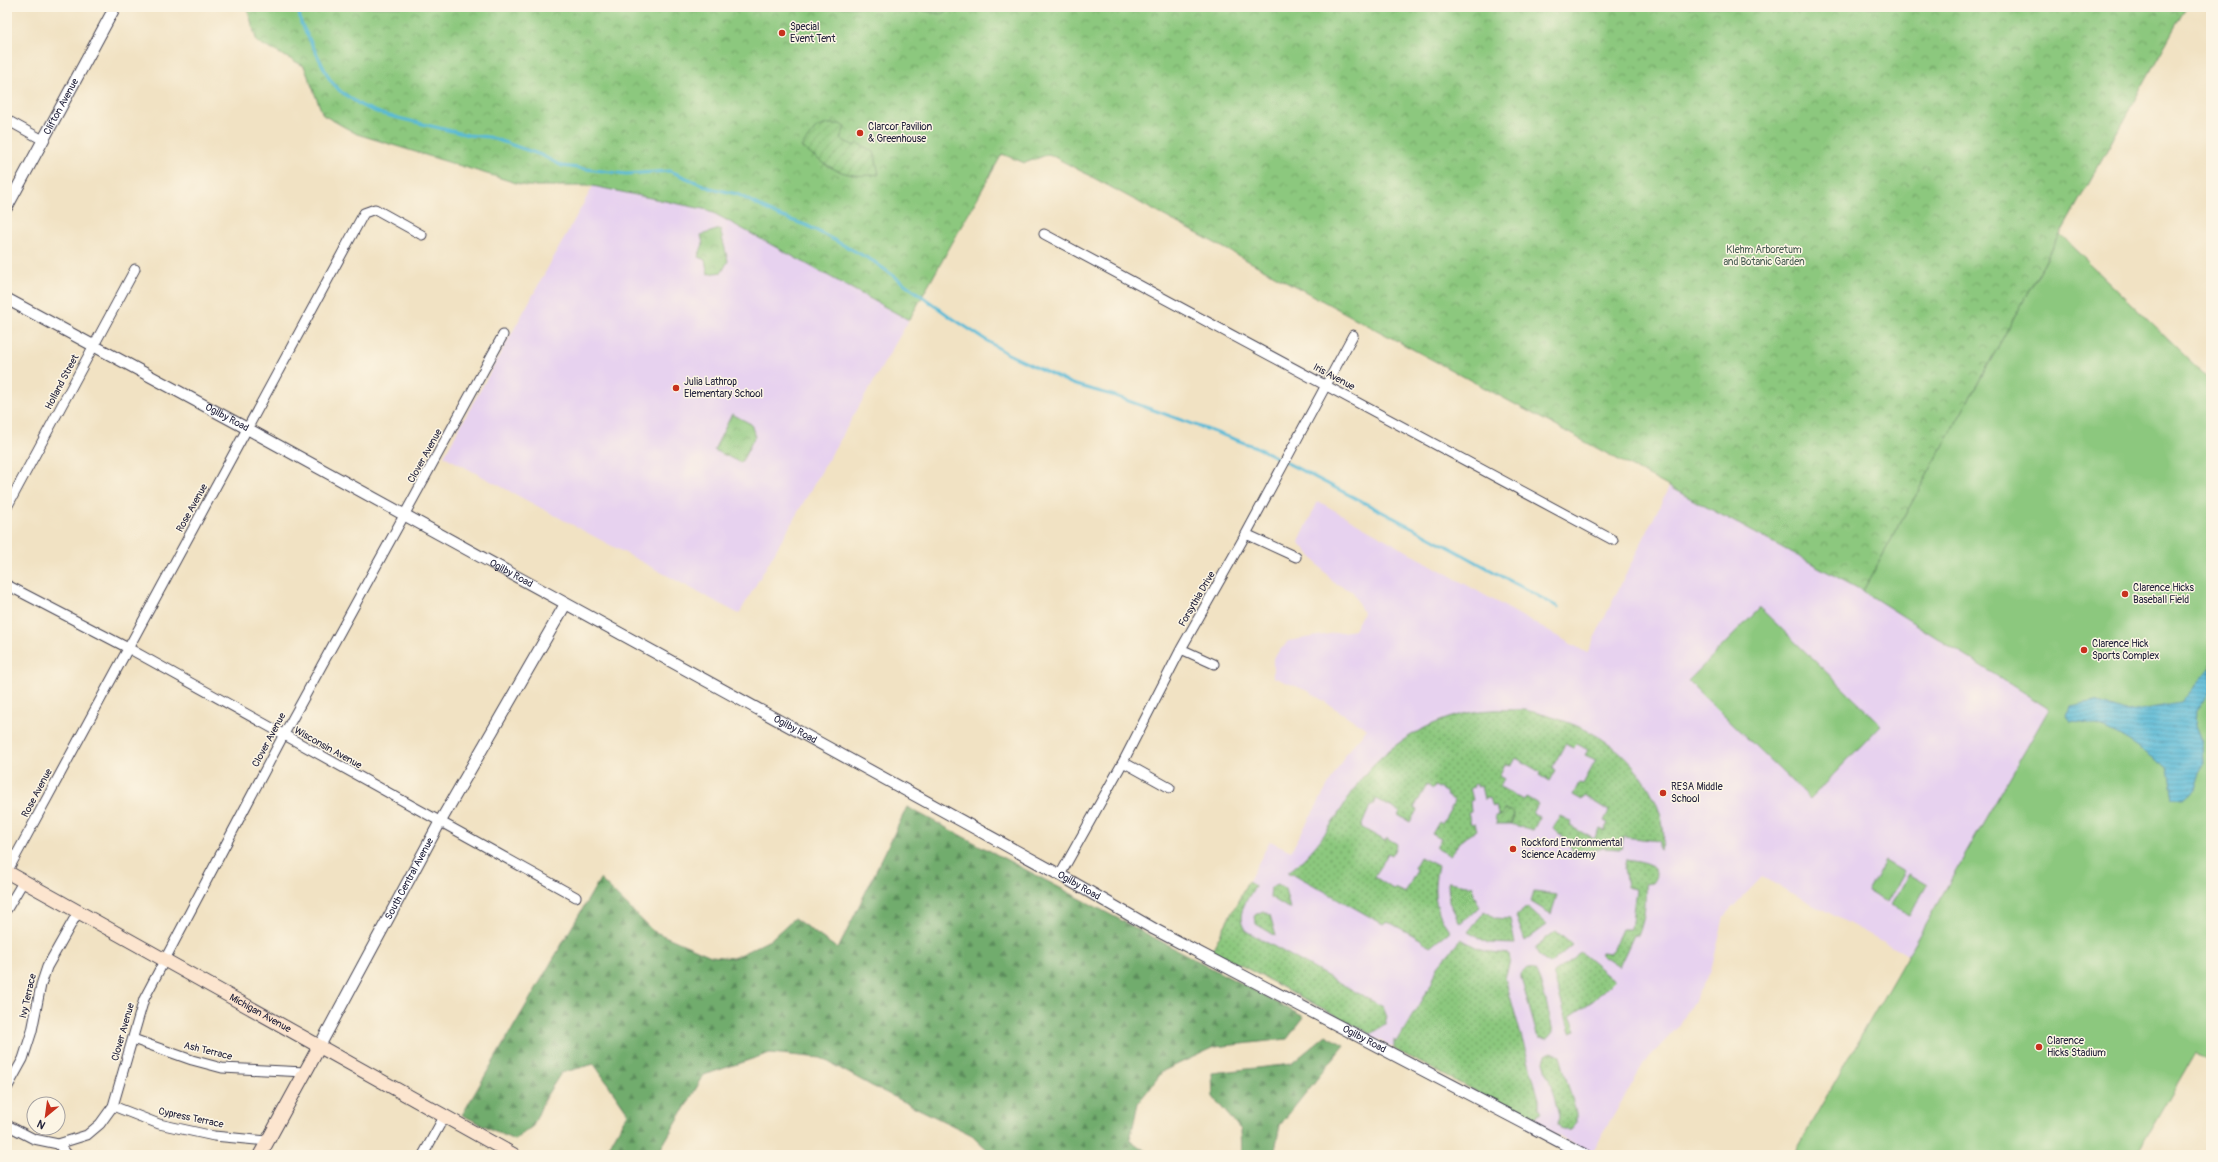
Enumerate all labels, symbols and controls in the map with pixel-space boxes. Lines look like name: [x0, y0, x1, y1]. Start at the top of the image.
place label: Special Event Tent: [790, 21, 836, 45]
marker: Special Event Tent: [777, 28, 787, 38]
street label: Clifton Avenue: [41, 76, 81, 137]
place label: Clarcor Pavilion & Greenhouse: [868, 121, 932, 145]
marker: Clarcor Pavilion & Greenhouse: [855, 128, 865, 138]
park label: Klehm Arboretum and Botanic Garden: [1723, 244, 1805, 268]
street label: Holland Street: [42, 352, 82, 412]
street label: Iris Avenue: [1311, 361, 1357, 393]
place label: Julia Lathrop Elementary School: [684, 376, 763, 400]
marker: Julia Lathrop Elementary School: [671, 383, 681, 393]
street label: Ogilby Road: [203, 401, 251, 434]
street label: Clover Avenue: [405, 427, 445, 485]
street label: Rose Avenue: [174, 482, 210, 534]
street label: Ogilby Road: [487, 557, 535, 590]
street label: Forsythia Drive: [1176, 569, 1218, 629]
place label: Clarence Hicks Baseball Field: [2133, 582, 2195, 606]
marker: Clarence Hicks Baseball Field: [2120, 589, 2130, 599]
place label: Clarence Hick Sports Complex: [2092, 638, 2159, 662]
marker: Clarence Hick Sports Complex: [2079, 645, 2089, 655]
street label: Clover Avenue: [250, 711, 288, 769]
street label: Ogilby Road: [771, 713, 819, 746]
street label: Wisconsin Avenue: [292, 724, 364, 772]
street label: Rose Avenue: [19, 767, 55, 819]
place label: RESA Middle School: [1671, 781, 1723, 805]
marker: RESA Middle School: [1658, 788, 1668, 798]
street label: South Central Avenue: [383, 836, 436, 922]
place label: Rockford Environmental Science Academy: [1521, 837, 1622, 861]
marker: Rockford Environmental Science Academy: [1508, 844, 1518, 854]
street label: Ogilby Road: [1055, 869, 1103, 903]
street label: Ivy Terrace: [17, 972, 39, 1019]
street label: Michigan Avenue: [227, 991, 293, 1035]
street label: Clover Avenue: [109, 1002, 137, 1062]
street label: Ogilby Road: [1340, 1023, 1388, 1056]
place label: Clarence Hicks Stadium: [2047, 1035, 2106, 1059]
street label: Ash Terrace: [183, 1039, 234, 1063]
marker: Clarence Hicks Stadium: [2034, 1042, 2044, 1052]
north arrow: [26, 1096, 66, 1136]
street label: Cypress Terrace: [157, 1105, 225, 1131]
text: N: [34, 1117, 48, 1132]

